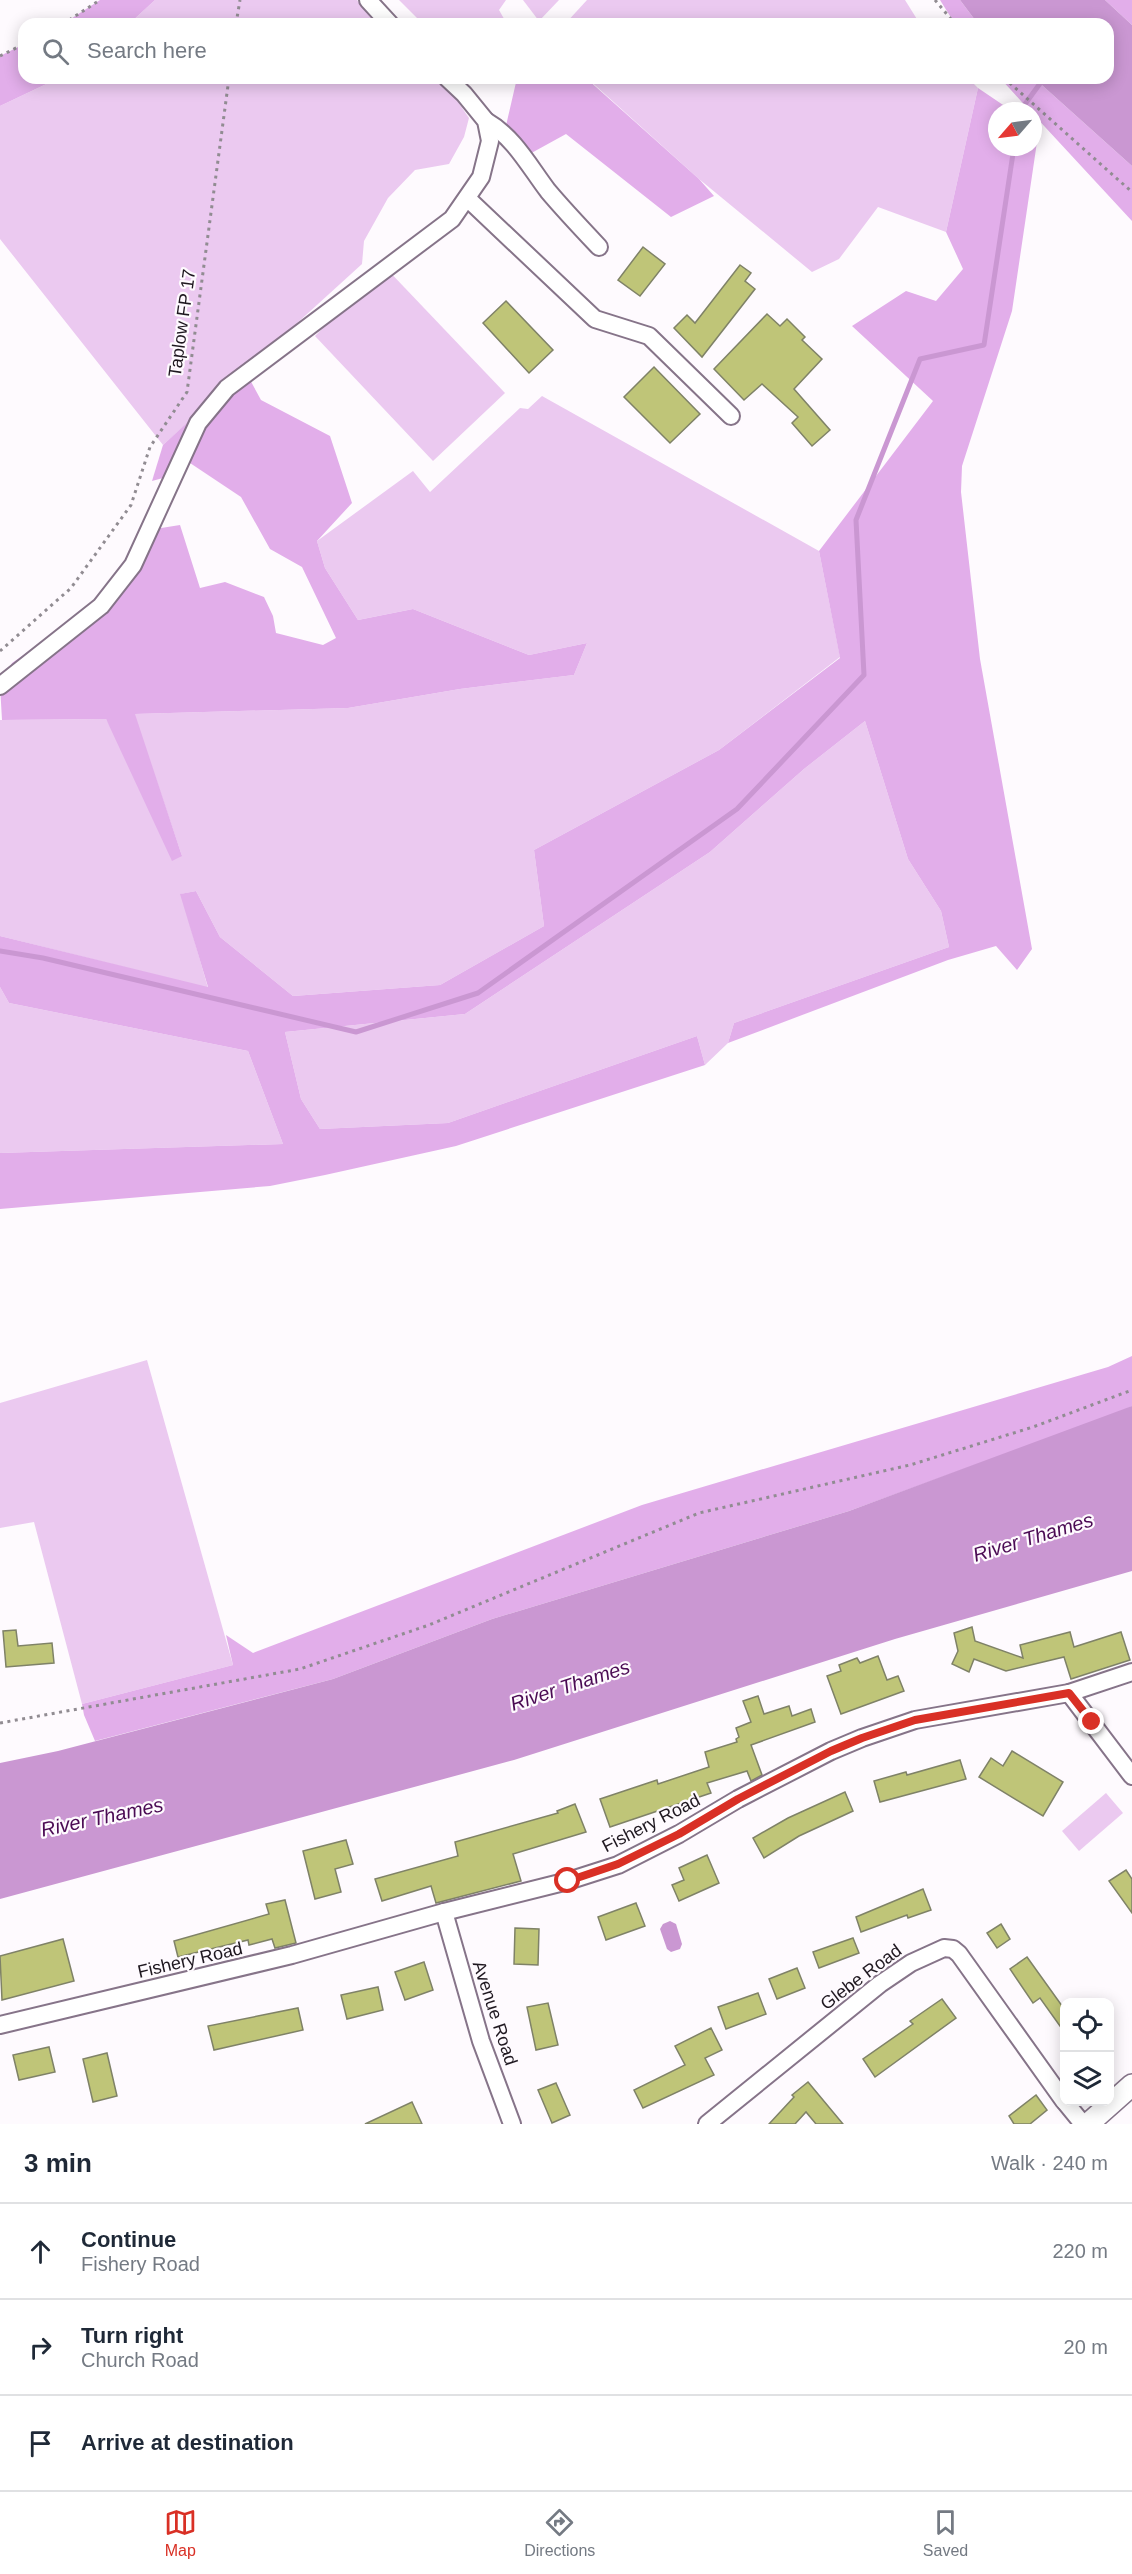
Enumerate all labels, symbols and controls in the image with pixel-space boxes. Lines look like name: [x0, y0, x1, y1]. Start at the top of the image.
search box: [18, 18, 1114, 84]
icon: search: [39, 35, 72, 68]
text: Search here: [87, 38, 207, 63]
north arrow: [988, 102, 1042, 156]
street label: Taplow FP 17: [165, 268, 199, 378]
water label: River Thames: [970, 1508, 1096, 1566]
water label: River Thames: [507, 1655, 633, 1715]
route end: [1078, 1708, 1104, 1734]
street label: Fishery Road: [599, 1790, 703, 1856]
water label: River Thames: [39, 1793, 165, 1841]
route start: [554, 1867, 580, 1893]
street label: Fishery Road: [136, 1938, 244, 1982]
street label: Glebe Road: [817, 1940, 905, 2014]
street label: Avenue Road: [469, 1958, 521, 2068]
map controls: [1060, 1998, 1114, 2106]
button: locate: [1060, 1998, 1114, 2052]
button: layers: [1060, 2052, 1114, 2106]
text: 3 min: [24, 2148, 92, 2178]
text: Walk · 240 m: [991, 2152, 1108, 2174]
text: Continue: [81, 2227, 176, 2252]
icon: ahead: [24, 2235, 57, 2268]
text: 220 m: [1052, 2240, 1108, 2262]
text: Fishery Road: [81, 2253, 200, 2275]
text: Turn right: [81, 2323, 183, 2348]
icon: right: [24, 2331, 57, 2364]
text: 20 m: [1064, 2336, 1108, 2358]
text: Church Road: [81, 2349, 199, 2371]
icon: arrive: [24, 2427, 57, 2460]
text: Arrive at destination: [81, 2430, 294, 2455]
tab: Map: [164, 2506, 197, 2560]
tab: Directions: [524, 2506, 595, 2560]
tab: Saved: [923, 2506, 968, 2560]

